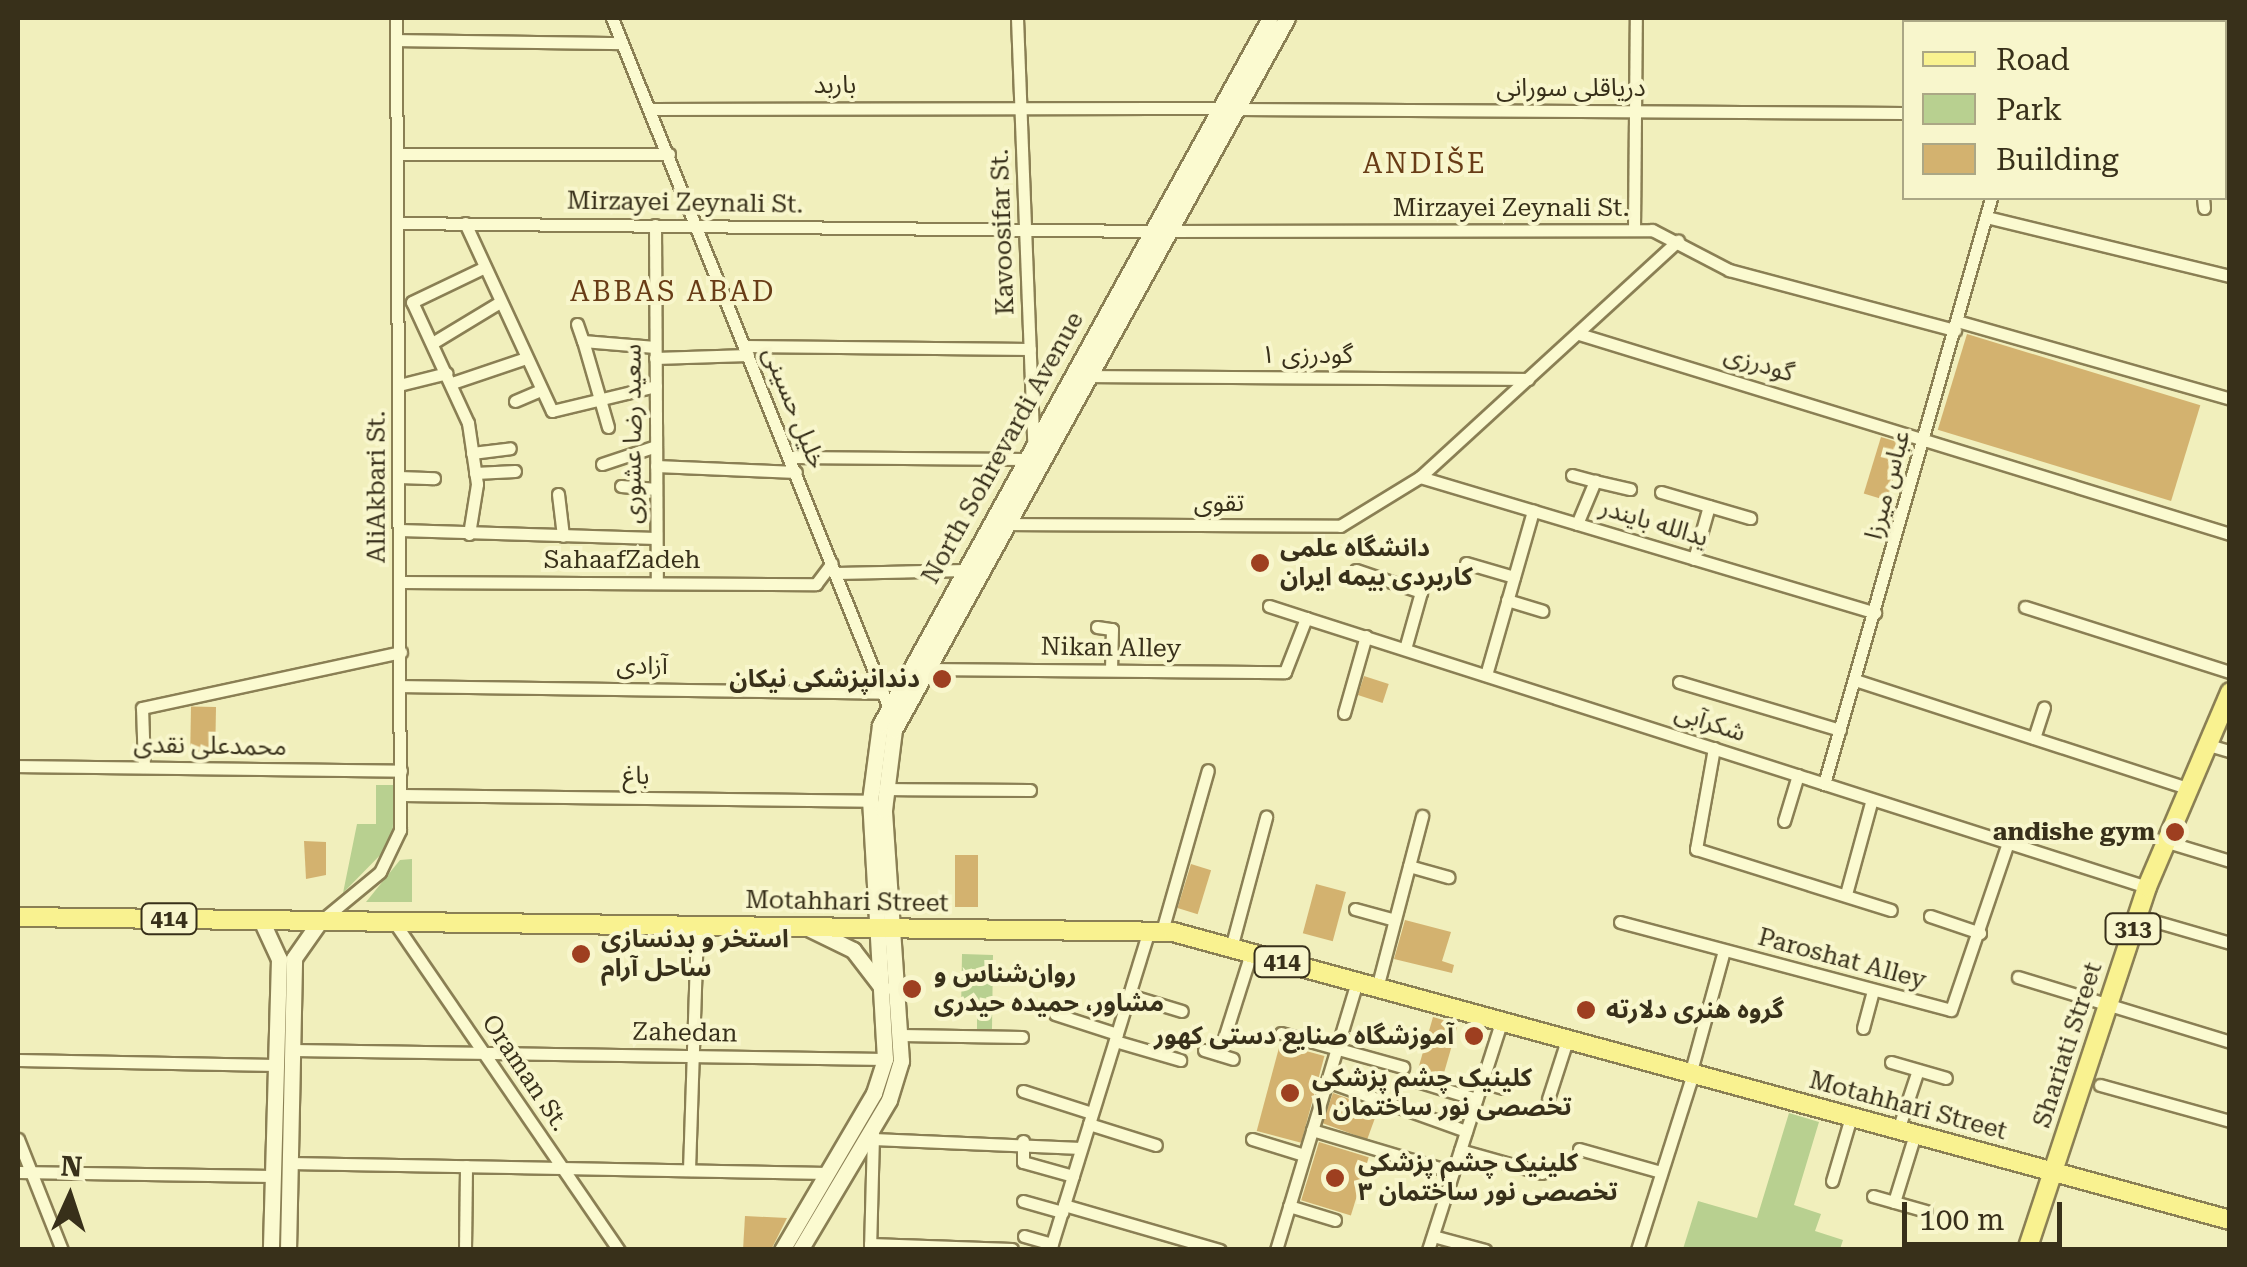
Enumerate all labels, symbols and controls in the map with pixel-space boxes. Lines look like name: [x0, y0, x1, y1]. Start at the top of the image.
legend: [1902, 20, 2227, 200]
text: Road: [1996, 42, 2070, 77]
street label: باربد: [814, 70, 856, 100]
street label: دریاقلی سورانی: [1496, 73, 1646, 103]
text: Park: [1996, 92, 2062, 127]
text: Building: [1996, 142, 2119, 177]
district label: ANDIŠE: [1363, 147, 1487, 181]
street label: Kavoosifar St.: [985, 148, 1021, 316]
street label: Mirzayei Zeynali St.: [567, 186, 803, 220]
street label: Mirzayei Zeynali St.: [1393, 193, 1629, 223]
district label: ABBAS ABAD: [570, 275, 776, 309]
street label: North Sohrevardi Avenue: [916, 307, 1090, 589]
street label: گودرزی: [1720, 339, 1798, 389]
street label: گودرزی ۱: [1261, 340, 1353, 370]
street label: خلیل حسینی: [756, 343, 832, 473]
street label: سعید رضا عشوری: [618, 344, 648, 524]
street label: AliAkbari St.: [362, 411, 392, 563]
street label: عباس میرزا: [1859, 427, 1917, 543]
street label: تقوی: [1194, 488, 1244, 518]
street label: یدالله بایندر: [1596, 492, 1712, 554]
place label: دانشگاه علمی کاربردی بیمه ایران: [1280, 534, 1473, 593]
street label: SahaafZadeh: [544, 545, 700, 575]
marker: دانشگاه علمی کاربردی بیمه ایران: [1249, 552, 1271, 574]
street label: Nikan Alley: [1040, 632, 1182, 664]
street label: آزادی: [616, 651, 668, 681]
place label: دندانپزشکی نیکان: [729, 664, 920, 694]
marker: دندانپزشکی نیکان: [929, 666, 955, 692]
street label: شکرآبی: [1671, 698, 1749, 748]
street label: محمدعلی نقدی: [133, 730, 287, 762]
street label: باغ: [622, 761, 650, 791]
place label: andishe gym: [1993, 817, 2155, 847]
marker: andishe gym: [2164, 821, 2186, 843]
street label: Motahhari Street: [745, 885, 949, 919]
road number: 414: [139, 902, 199, 936]
road number: 313: [2103, 912, 2163, 946]
street label: Paroshat Alley: [1755, 922, 1929, 996]
place label: استخر و بدنسازی ساحل آرام: [601, 925, 789, 984]
marker: استخر و بدنسازی ساحل آرام: [570, 943, 592, 965]
road number: 414: [1252, 945, 1312, 979]
street label: Shariati Street: [2027, 959, 2109, 1131]
place label: روان‌شناس و مشاور، حمیده حیدری: [934, 960, 1164, 1019]
marker: روان‌شناس و مشاور، حمیده حیدری: [899, 976, 925, 1002]
place label: گروه هنری دلارته: [1606, 995, 1784, 1025]
marker: گروه هنری دلارته: [1575, 999, 1597, 1021]
street label: Oraman St.: [475, 1009, 575, 1137]
street label: Zahedan: [632, 1017, 738, 1049]
place label: آموزشگاه صنایع دستی کهور: [1154, 1021, 1454, 1051]
marker: آموزشگاه صنایع دستی کهور: [1463, 1025, 1485, 1047]
place label: کلینیک چشم پزشکی تخصصی نور ساختمان ۱: [1312, 1064, 1572, 1123]
street label: Motahhari Street: [1806, 1065, 2010, 1147]
marker: کلینیک چشم پزشکی تخصصی نور ساختمان ۱: [1277, 1080, 1303, 1106]
north arrow: [20, 1147, 120, 1247]
place label: کلینیک چشم پزشکی تخصصی نور ساختمان ۳: [1358, 1149, 1618, 1208]
text: N: [60, 1150, 83, 1184]
marker: کلینیک چشم پزشکی تخصصی نور ساختمان ۳: [1322, 1165, 1348, 1191]
scale bar: [1907, 1182, 2067, 1244]
text: 100 m: [1919, 1202, 2004, 1237]

